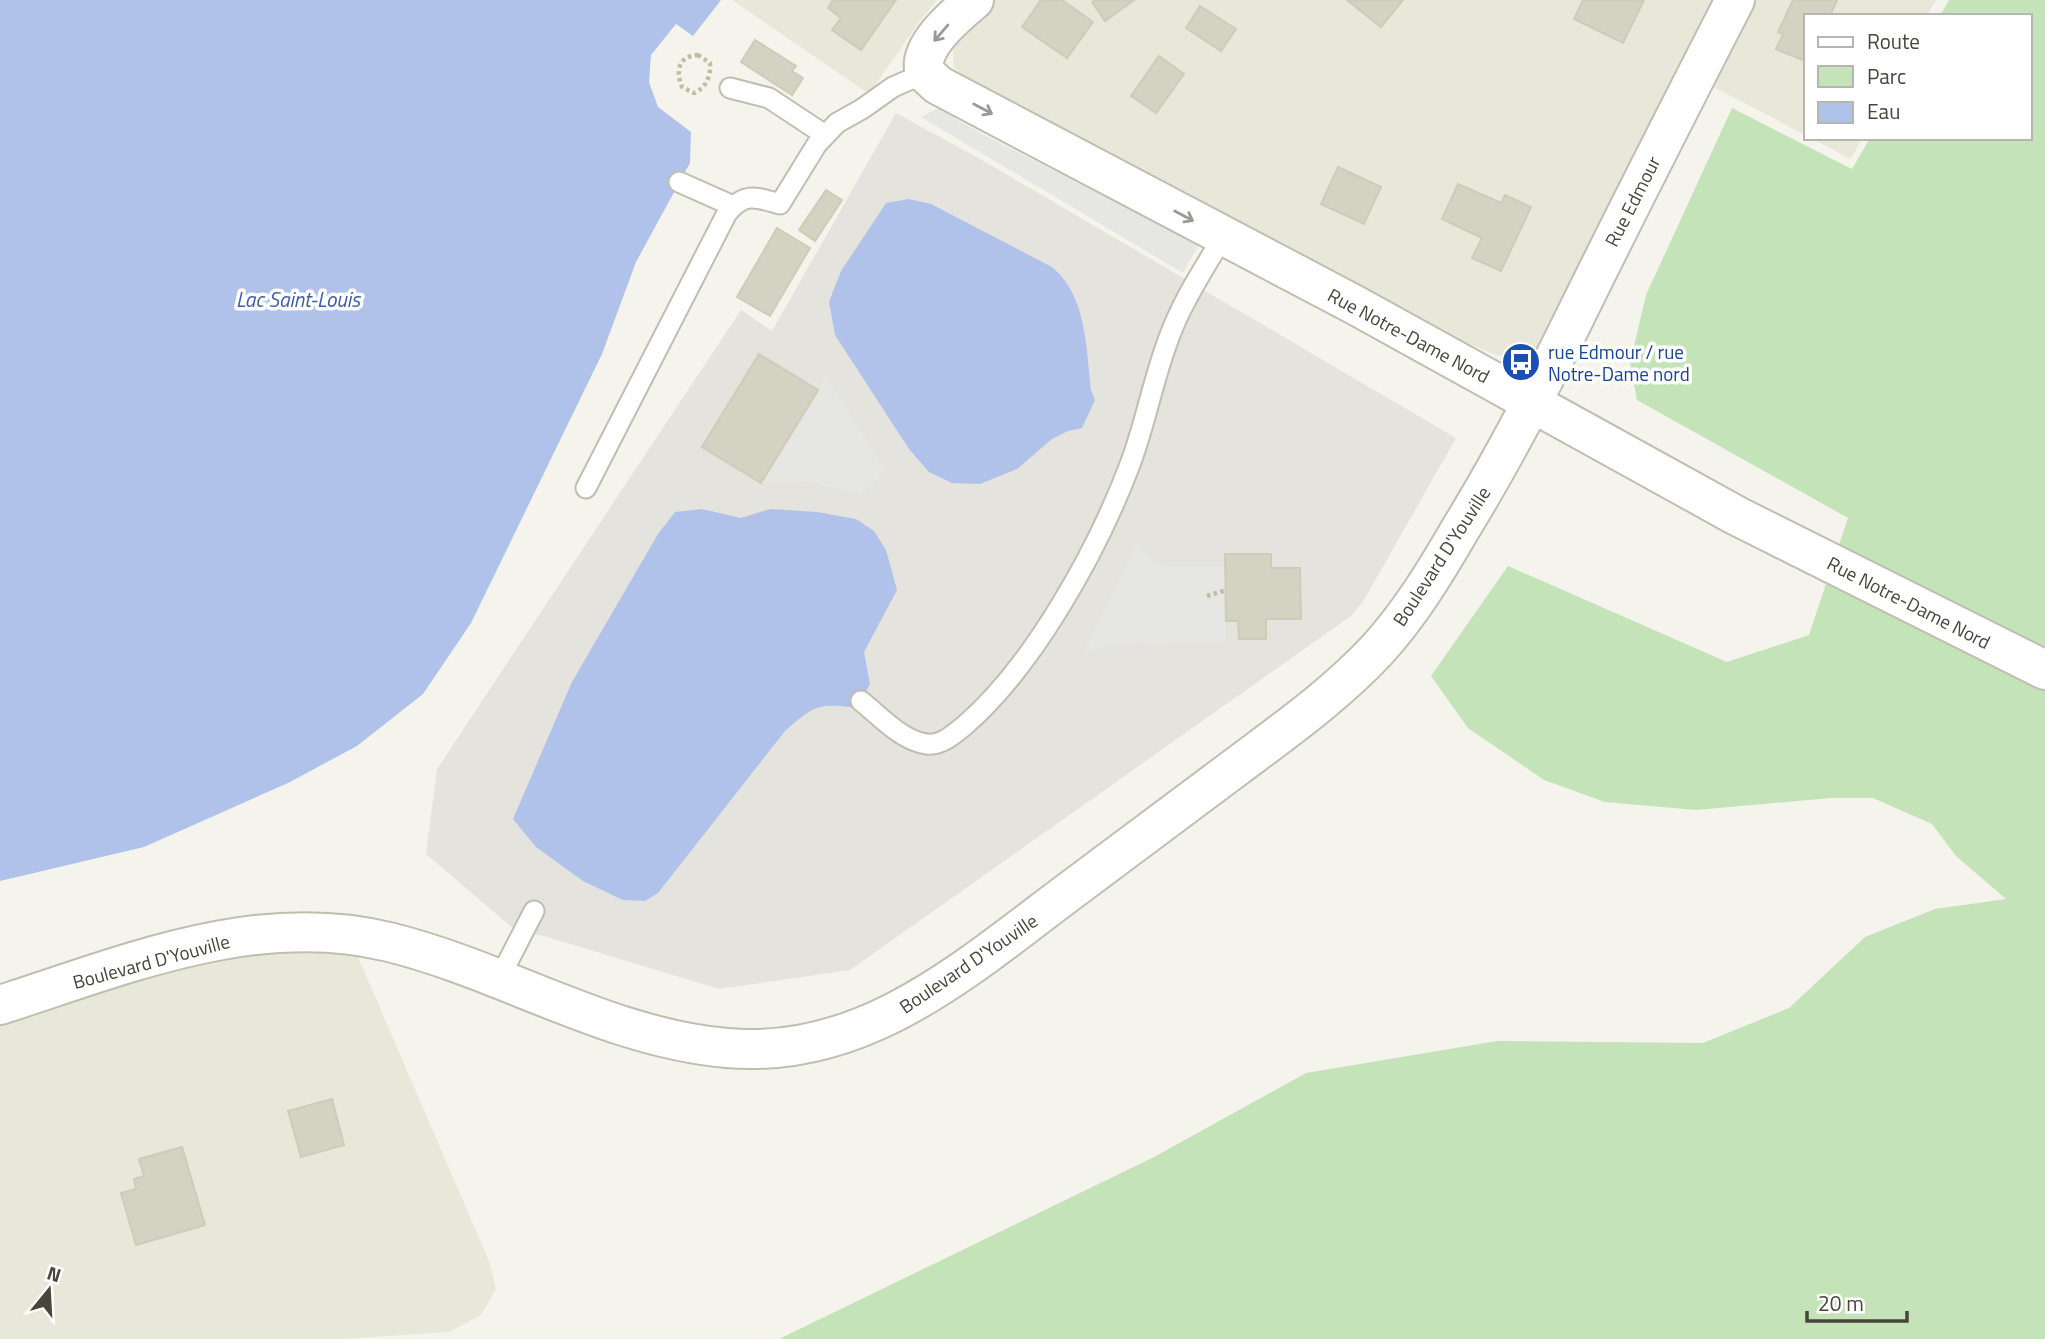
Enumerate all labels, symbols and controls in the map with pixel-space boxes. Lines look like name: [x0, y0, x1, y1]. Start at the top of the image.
legend: [1804, 14, 2031, 140]
one-way arrow: [933, 24, 949, 42]
text: Route: [1867, 25, 1920, 57]
text: Parc: [1867, 60, 1906, 92]
text: Eau: [1867, 95, 1900, 127]
one-way arrow: [972, 103, 992, 117]
street label: Rue Edmour: [1597, 150, 1667, 251]
one-way arrow: [1173, 209, 1193, 223]
street label: Rue Notre-Dame Nord: [1323, 280, 1495, 390]
water label: Lac Saint-Louis: [236, 283, 362, 315]
place label: rue Edmour / rue Notre-Dame nord: [1548, 337, 1690, 388]
bus stop icon: rue Edmour / rue Notre-Dame nord: [1500, 341, 1542, 383]
street label: Boulevard D'Youville: [1385, 480, 1497, 632]
street label: Rue Notre-Dame Nord: [1822, 548, 1996, 656]
street label: Boulevard D'Youville: [893, 906, 1043, 1020]
street label: Boulevard D'Youville: [69, 926, 233, 996]
north arrow: [14, 1255, 84, 1325]
text: N: [44, 1258, 65, 1289]
scale bar: [1807, 1280, 1907, 1324]
text: 20 m: [1818, 1287, 1864, 1319]

